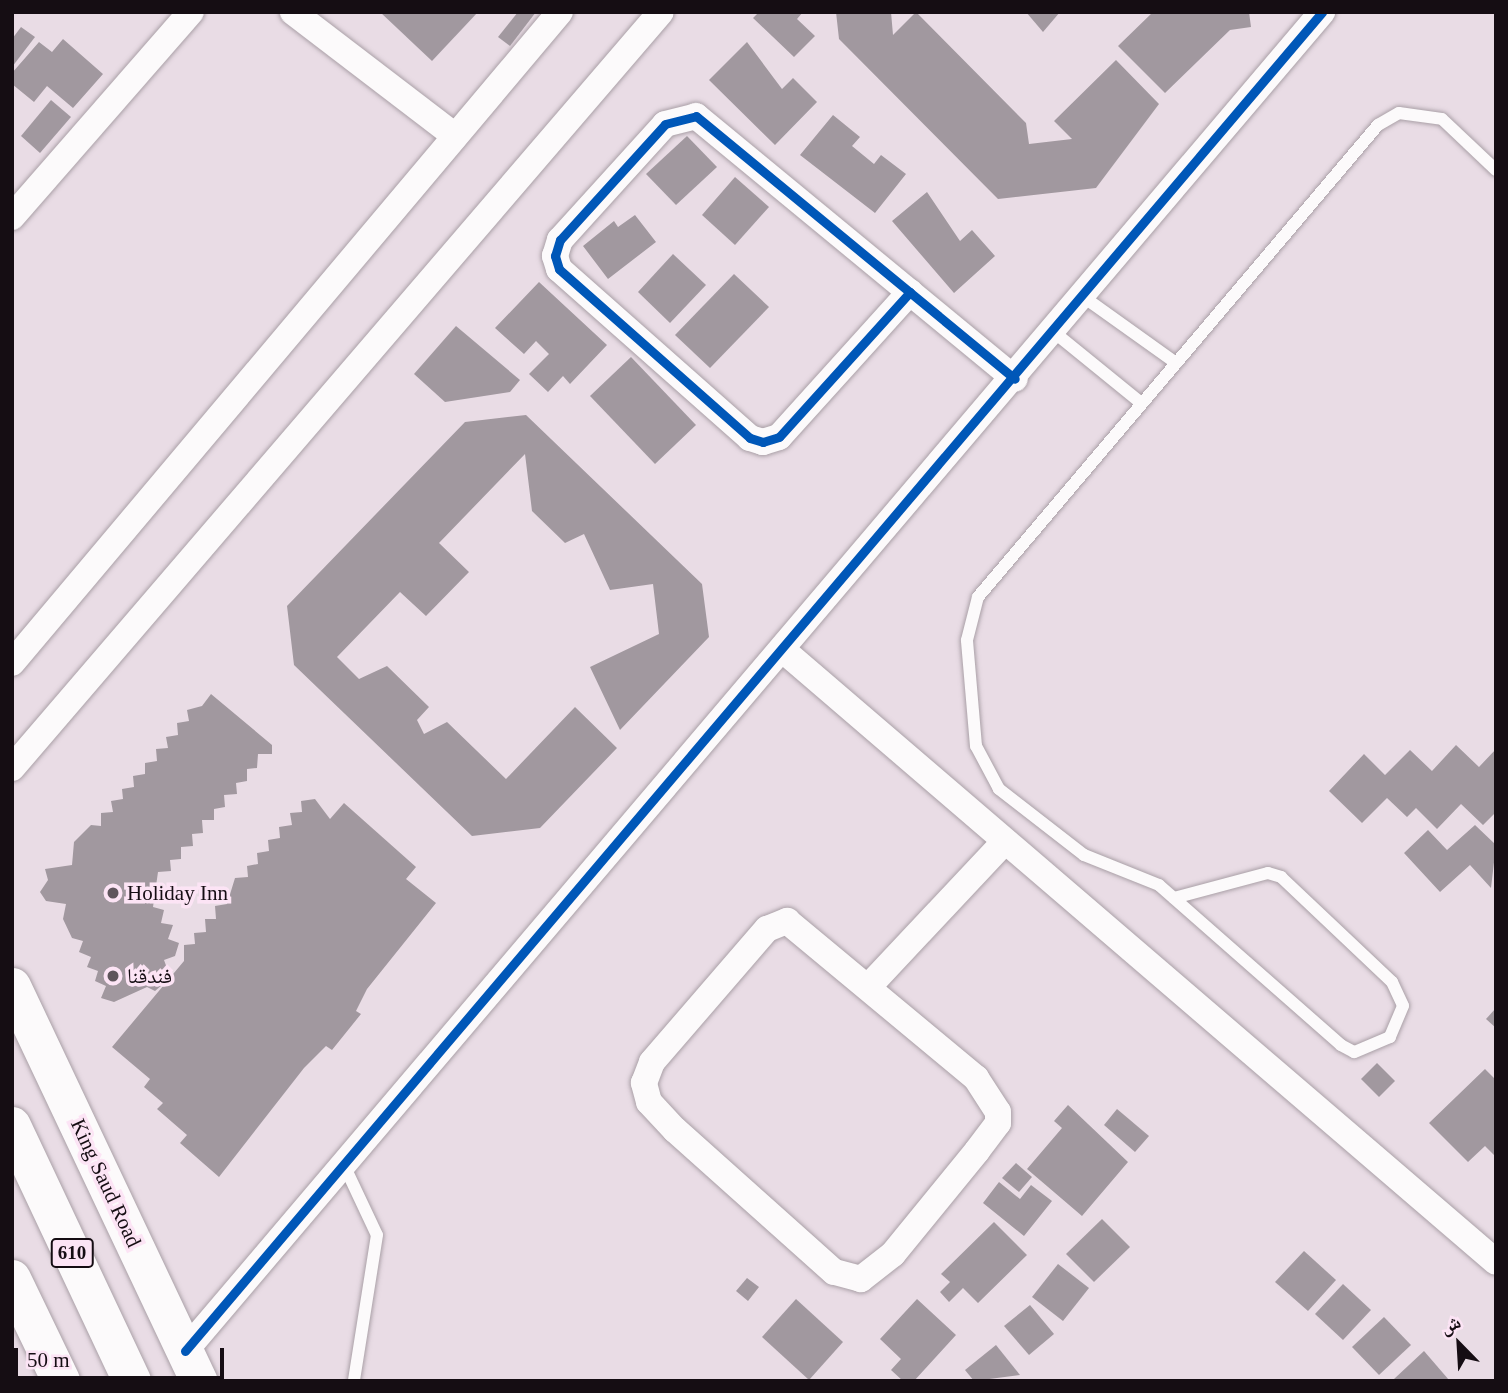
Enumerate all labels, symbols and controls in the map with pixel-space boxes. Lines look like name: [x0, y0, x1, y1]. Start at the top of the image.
place label: Holiday Inn: [127, 880, 228, 906]
marker: Holiday Inn: [105, 885, 121, 901]
place label: فندقنا: [127, 963, 172, 989]
marker: فندقنا: [105, 968, 121, 984]
street label: King Saud Road: [65, 1115, 147, 1251]
road number: 610: [49, 1238, 95, 1268]
north arrow: [1424, 1309, 1494, 1379]
text: ش: [1437, 1311, 1464, 1338]
scale bar: [18, 1334, 228, 1378]
text: 50 m: [27, 1348, 70, 1372]

